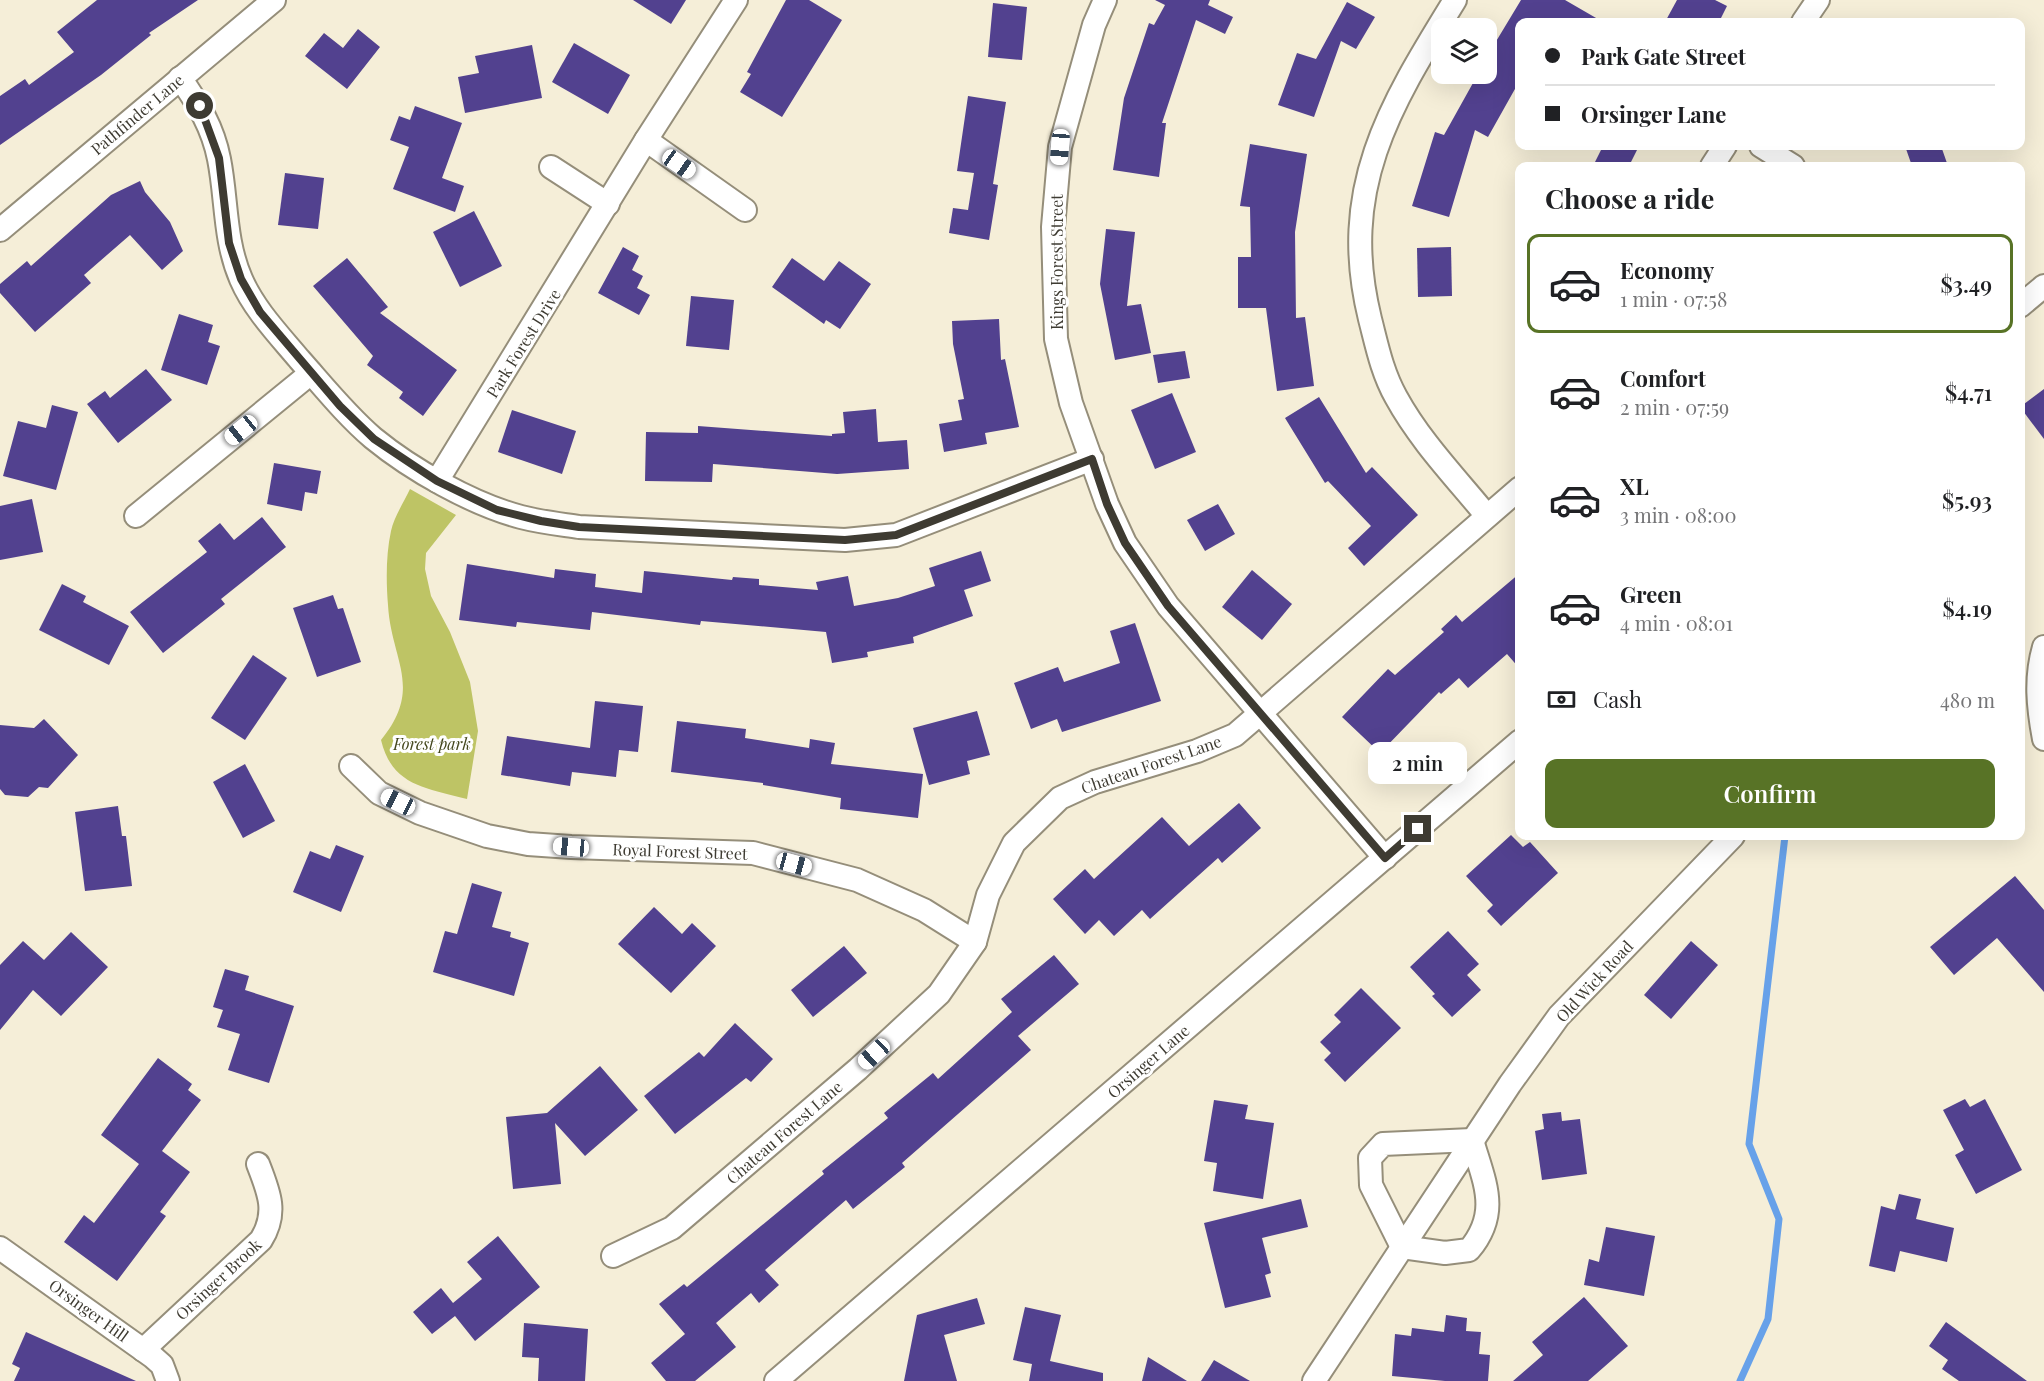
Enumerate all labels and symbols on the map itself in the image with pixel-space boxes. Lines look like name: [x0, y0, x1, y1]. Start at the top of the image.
street label: Pathfinder Lane: [86, 69, 188, 159]
route start: [186, 92, 213, 119]
car: [1049, 128, 1071, 166]
car: [659, 146, 699, 182]
street label: Kings Forest Street: [1046, 194, 1067, 330]
street label: Park Forest Drive: [481, 285, 565, 401]
car: [221, 412, 261, 448]
street label: Chateau Forest Lane: [1078, 730, 1224, 798]
park label: Forest park: [392, 733, 471, 754]
callout: 2 min: [1368, 742, 1468, 784]
car: [378, 786, 418, 818]
route end: [1404, 815, 1431, 842]
car: [552, 836, 590, 858]
street label: Royal Forest Street: [612, 838, 748, 864]
car: [774, 851, 814, 877]
street label: Old Wick Road: [1551, 936, 1637, 1026]
street label: Orsinger Lane: [1102, 1019, 1194, 1103]
car: [855, 1035, 893, 1073]
street label: Chateau Forest Lane: [722, 1076, 846, 1188]
street label: Orsinger Brook: [171, 1234, 266, 1324]
street label: Orsinger Hill: [45, 1274, 133, 1346]

